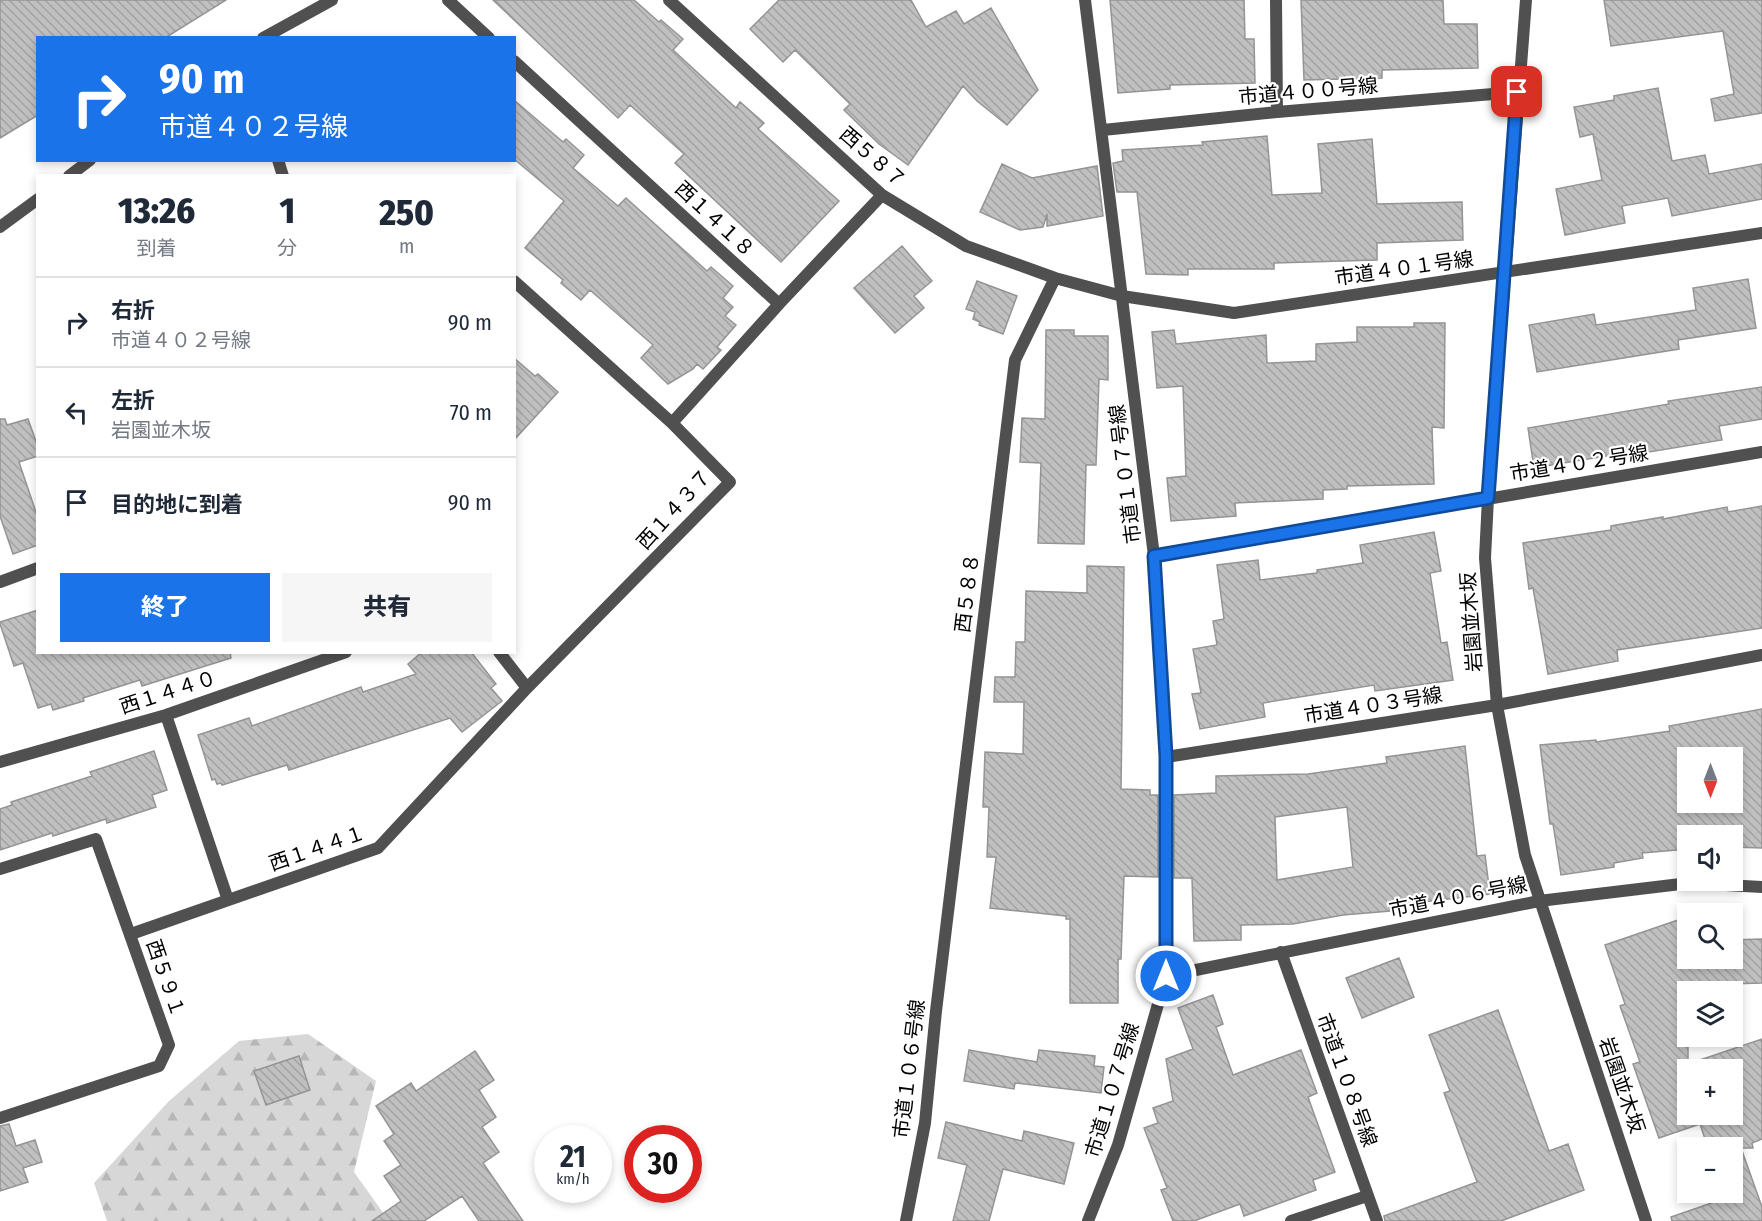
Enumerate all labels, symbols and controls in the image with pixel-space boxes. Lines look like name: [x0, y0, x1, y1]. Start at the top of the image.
text: 90 m: [159, 54, 244, 104]
icon: right: [60, 60, 138, 138]
pin: [1491, 66, 1542, 117]
street label: 市道４００号線: [1237, 73, 1379, 109]
icon: arrive: [1500, 75, 1533, 108]
text: 市道４０２号線: [159, 111, 348, 143]
street label: 西５８７: [835, 122, 911, 192]
street label: 西１４１８: [670, 176, 760, 262]
text: 13:26: [118, 189, 195, 233]
text: 1: [279, 189, 295, 233]
text: 250: [379, 191, 434, 235]
text: m: [399, 234, 414, 258]
text: 到着: [137, 236, 177, 260]
text: 分: [277, 236, 297, 260]
street label: 市道４０１号線: [1333, 246, 1475, 290]
text: 右折: [111, 297, 155, 324]
icon: right: [60, 306, 93, 339]
text: 90 m: [448, 309, 492, 336]
text: 市道４０２号線: [111, 328, 251, 352]
text: 左折: [111, 387, 155, 414]
icon: left: [60, 396, 93, 429]
text: 70 m: [450, 399, 492, 426]
street label: 市道１０７号線: [1105, 403, 1145, 545]
text: 岩園並木坂: [111, 418, 211, 442]
street label: 市道４０２号線: [1508, 440, 1650, 486]
street label: 西１４３７: [632, 464, 716, 554]
icon: arrive: [60, 486, 93, 519]
text: 90 m: [448, 489, 492, 516]
text: 目的地に到着: [111, 491, 243, 518]
street label: 西５８８: [950, 552, 984, 634]
street label: 岩園並木坂: [1456, 571, 1486, 673]
button: 終了: [60, 573, 270, 642]
button: 共有: [282, 573, 492, 642]
street label: 西１４４０: [117, 665, 219, 719]
street label: 市道４０３号線: [1302, 682, 1444, 728]
north arrow: [1677, 747, 1743, 813]
map controls: [1677, 747, 1743, 1203]
street label: 西１４４１: [266, 820, 368, 876]
button: sound: [1677, 825, 1743, 891]
street label: 市道４０６号線: [1387, 872, 1529, 922]
button: search: [1677, 903, 1743, 969]
street label: 西５９１: [142, 936, 190, 1020]
position arrow: [1134, 944, 1198, 1008]
button: layers: [1677, 981, 1743, 1047]
street label: 市道１０６号線: [889, 998, 929, 1140]
street label: 市道１０８号線: [1312, 1010, 1382, 1150]
street label: 市道１０７号線: [1080, 1020, 1144, 1160]
street label: 岩園並木坂: [1594, 1034, 1650, 1136]
button: +: [1677, 1059, 1743, 1125]
speed limit sign: 30: [624, 1125, 702, 1203]
button: −: [1677, 1137, 1743, 1203]
text: 21: [560, 1139, 586, 1175]
text: km/h: [556, 1170, 590, 1188]

